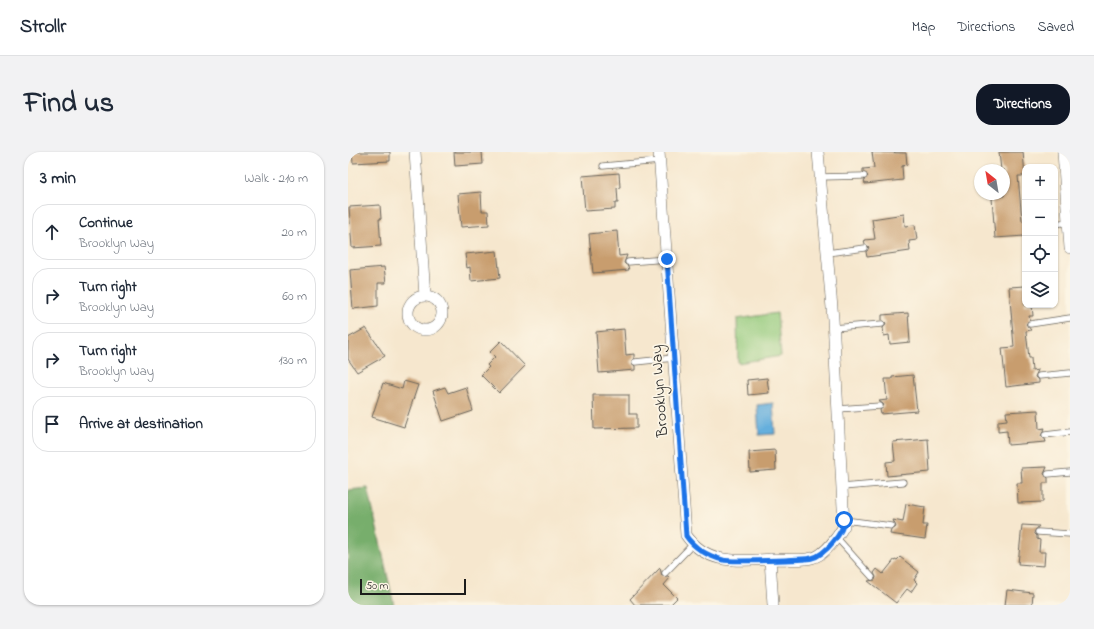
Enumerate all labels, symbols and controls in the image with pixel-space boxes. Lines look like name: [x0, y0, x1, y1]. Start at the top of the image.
text: Strollr: [20, 14, 66, 41]
text: Map: [912, 17, 935, 38]
text: Directions: [957, 17, 1015, 38]
text: Saved: [1037, 17, 1074, 38]
text: Find us: [24, 84, 114, 125]
button: Directions: [976, 84, 1070, 125]
north arrow: [974, 164, 1010, 200]
map controls: [1022, 164, 1058, 308]
button: +: [1022, 164, 1058, 200]
text: 3 min: [40, 166, 76, 191]
text: Walk · 210 m: [244, 169, 308, 188]
button: −: [1022, 200, 1058, 236]
text: Continue: [79, 212, 133, 234]
icon: ahead: [41, 221, 63, 243]
text: 20 m: [282, 223, 307, 242]
text: Brooklyn Way: [79, 234, 154, 253]
button: locate: [1022, 236, 1058, 272]
route end: [658, 250, 676, 268]
button: layers: [1022, 272, 1058, 308]
text: Turn right: [79, 276, 137, 298]
icon: right: [41, 285, 63, 307]
text: 60 m: [282, 287, 307, 306]
text: Brooklyn Way: [79, 298, 154, 317]
text: Turn right: [79, 340, 137, 362]
street label: Brooklyn Way: [645, 344, 675, 439]
icon: right: [41, 349, 63, 371]
text: 130 m: [279, 351, 307, 370]
text: Brooklyn Way: [79, 362, 154, 381]
icon: arrive: [41, 413, 63, 435]
text: Arrive at destination: [79, 413, 203, 435]
route start: [835, 511, 853, 529]
scale bar: [360, 577, 466, 596]
text: 50 m: [366, 578, 388, 594]

